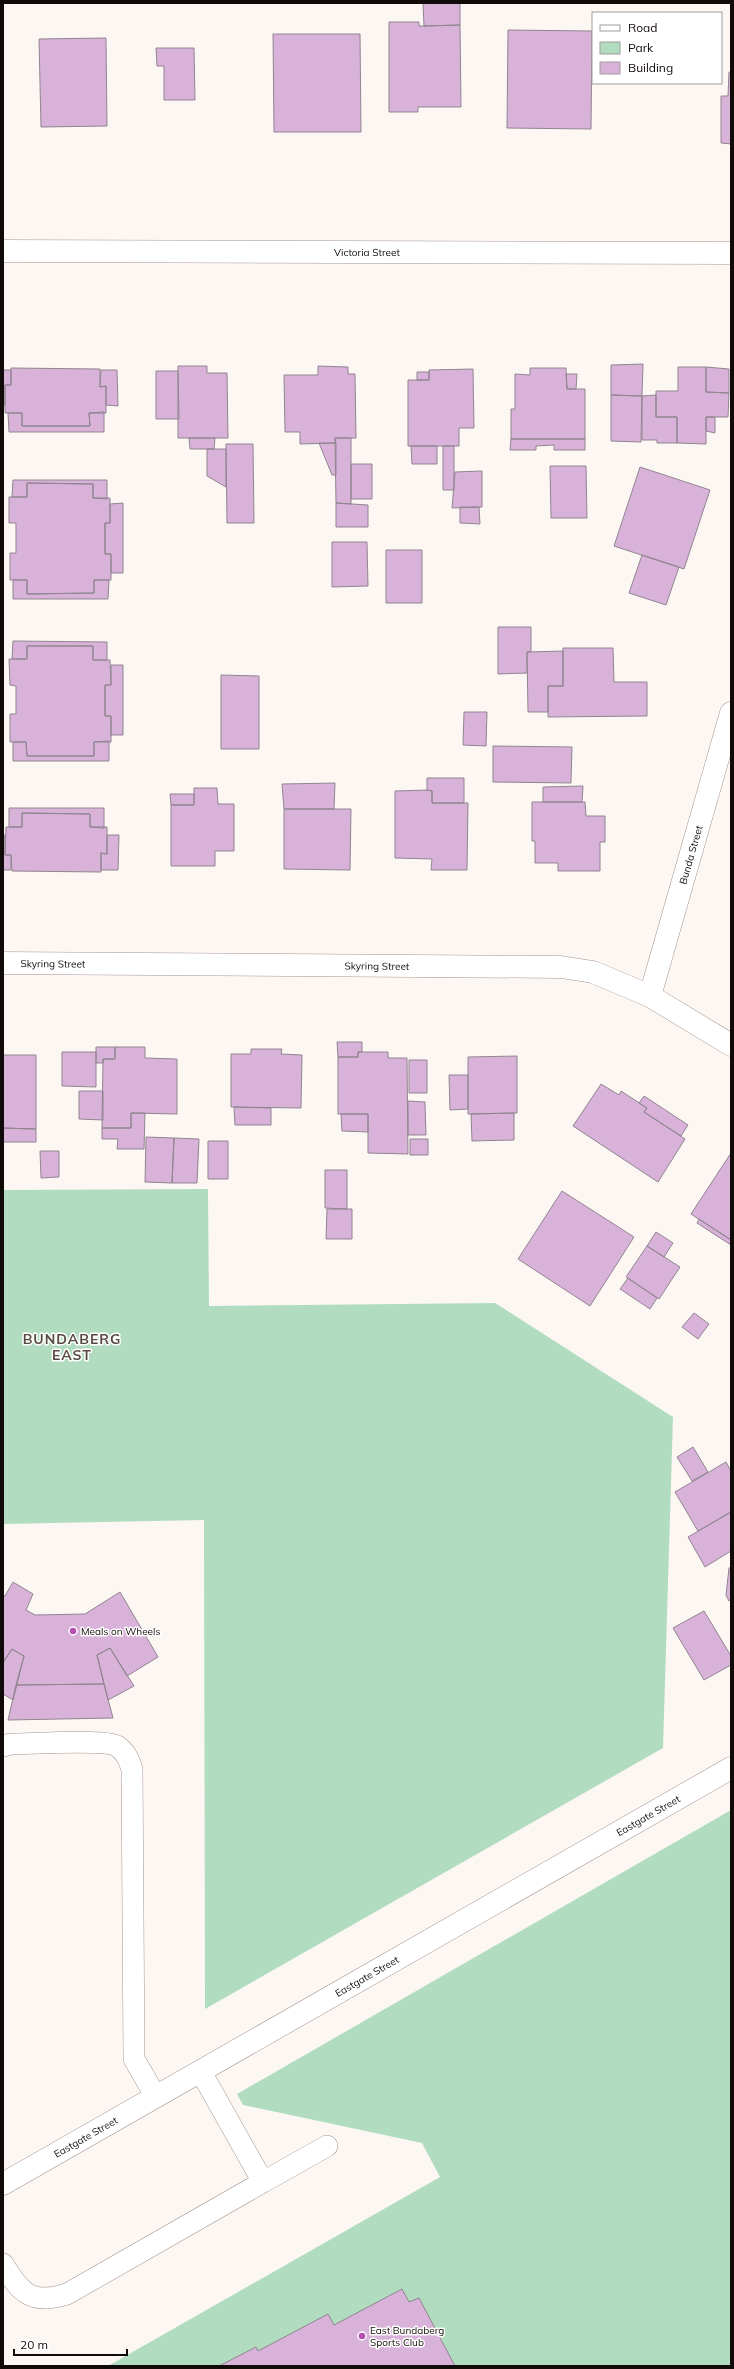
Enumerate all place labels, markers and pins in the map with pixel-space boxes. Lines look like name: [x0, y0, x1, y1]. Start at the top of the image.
place label: Meals on Wheels: [81, 1625, 160, 1638]
marker: Meals on Wheels: [68, 1626, 78, 1636]
place label: East Bundaberg Sports Club: [370, 2324, 444, 2349]
marker: East Bundaberg Sports Club: [357, 2331, 367, 2341]

